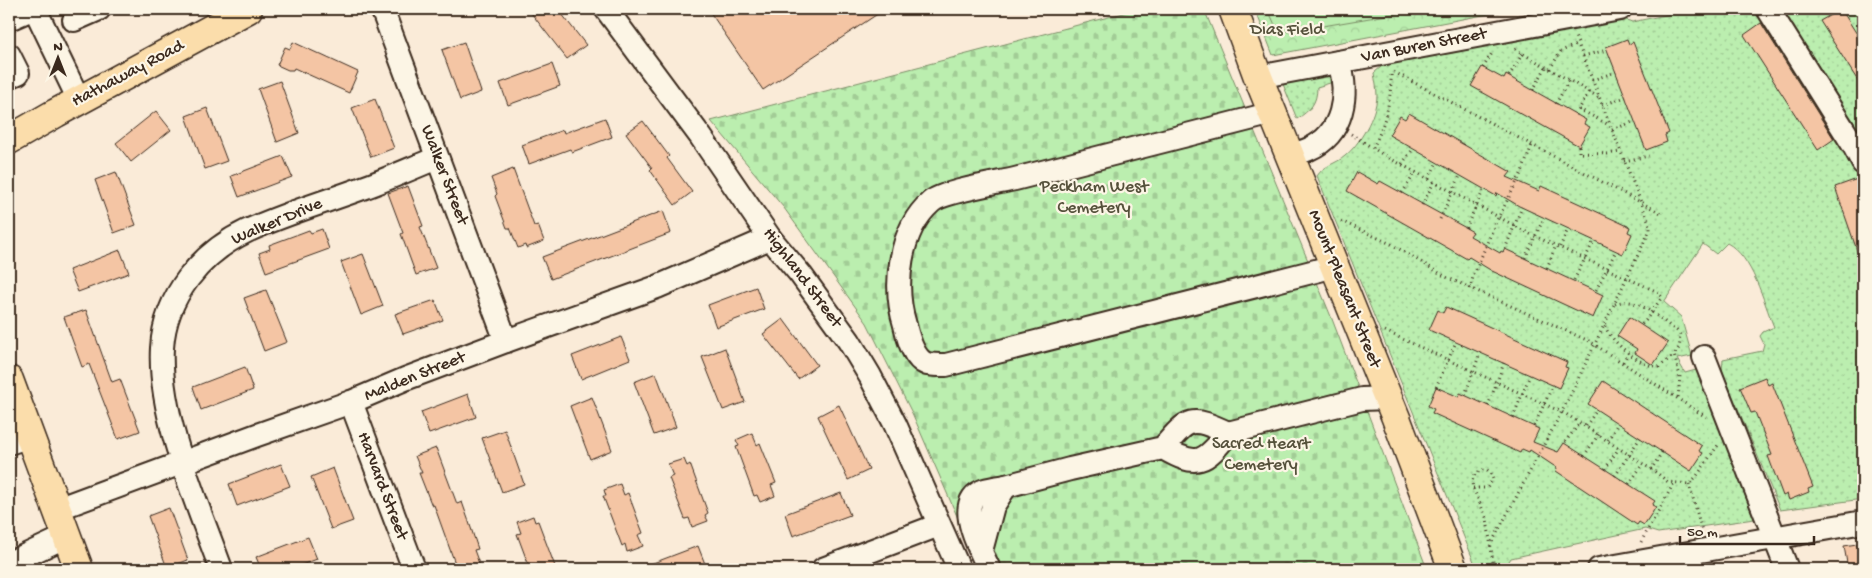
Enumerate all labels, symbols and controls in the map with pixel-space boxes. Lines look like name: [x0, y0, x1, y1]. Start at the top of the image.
park label: Dias Field: [1249, 20, 1325, 41]
street label: Van Buren Street: [1359, 23, 1490, 69]
north arrow: [32, 32, 82, 82]
street label: Hathaway Road: [68, 35, 189, 112]
text: N: [53, 39, 63, 56]
street label: Walker Street: [415, 122, 473, 229]
park label: Peckham West Cemetery: [1039, 177, 1150, 219]
street label: Walker Drive: [229, 193, 326, 251]
street label: Mount Pleasant Street: [1303, 207, 1386, 373]
street label: Highland Street: [758, 224, 847, 333]
street label: Malden Street: [361, 347, 470, 407]
street label: Harvard Street: [352, 429, 413, 544]
park label: Sacred Heart Cemetery: [1212, 434, 1312, 476]
scale bar: [1680, 513, 1813, 545]
text: 50 m: [1687, 524, 1718, 542]

